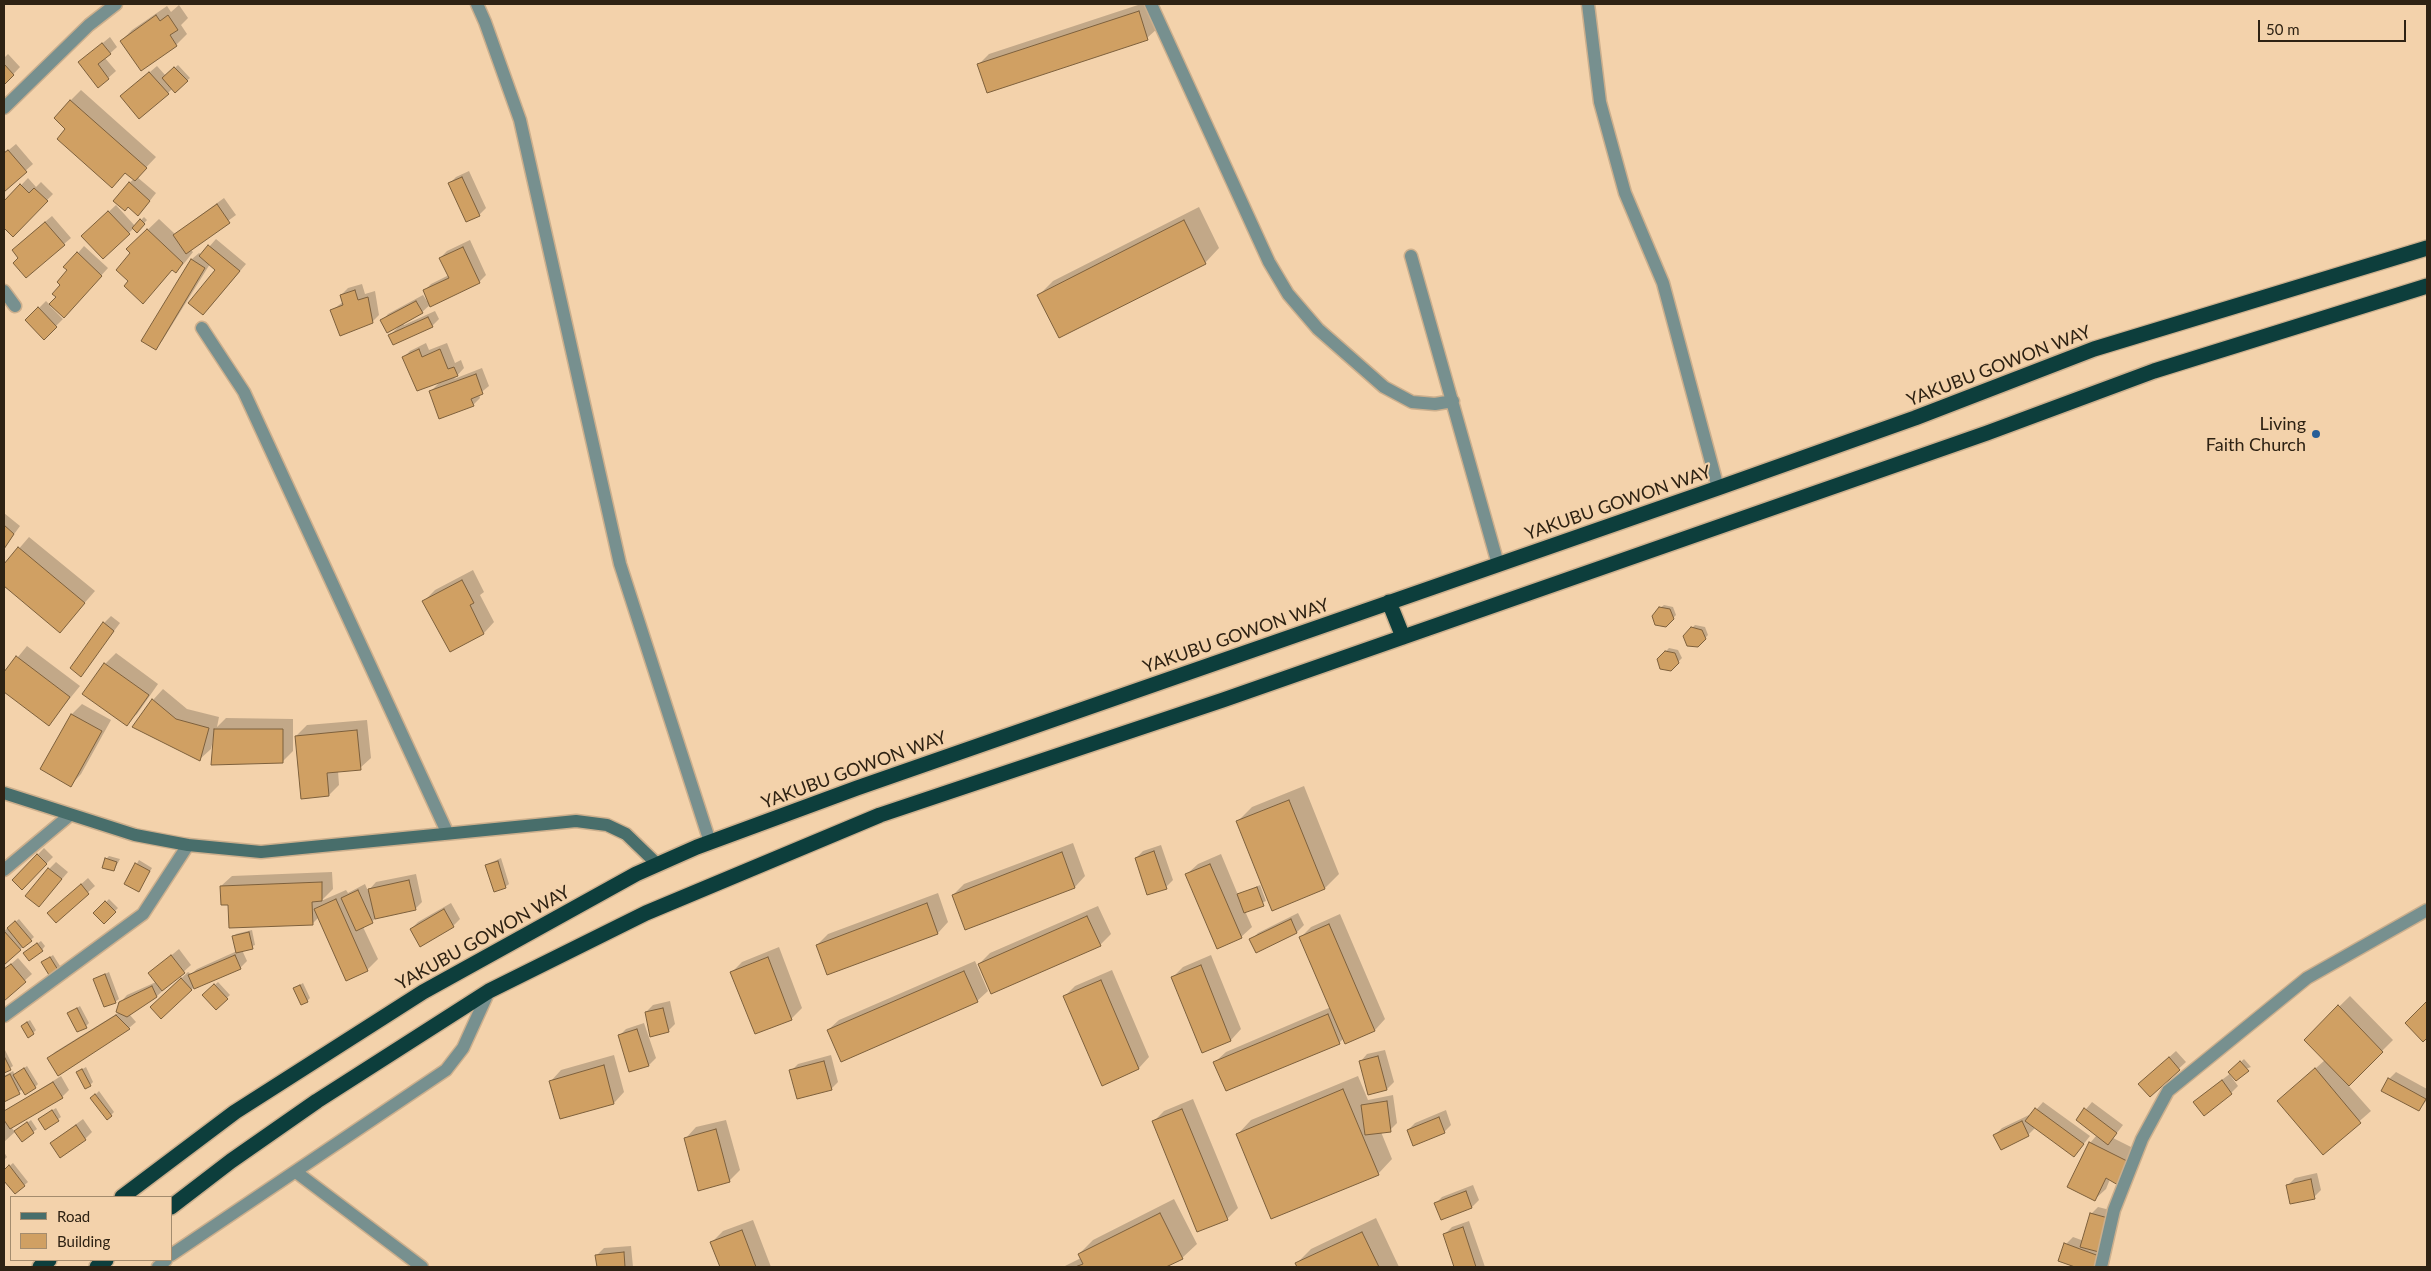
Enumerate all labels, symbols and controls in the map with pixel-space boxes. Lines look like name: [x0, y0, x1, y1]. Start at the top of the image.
scale bar: [2261, 10, 2408, 42]
text: 50 m: [2266, 20, 2300, 38]
street label: YAKUBU GOWON WAY: [1904, 321, 2094, 411]
place label: Living Faith Church: [2206, 413, 2306, 456]
marker: Living Faith Church: [2310, 428, 2322, 440]
street label: YAKUBU GOWON WAY: [1522, 461, 1714, 545]
street label: YAKUBU GOWON WAY: [1140, 594, 1332, 678]
street label: YAKUBU GOWON WAY: [758, 726, 950, 814]
street label: YAKUBU GOWON WAY: [392, 881, 574, 995]
legend: [10, 1196, 172, 1261]
text: Road: [57, 1207, 90, 1225]
text: Building: [57, 1232, 110, 1250]

